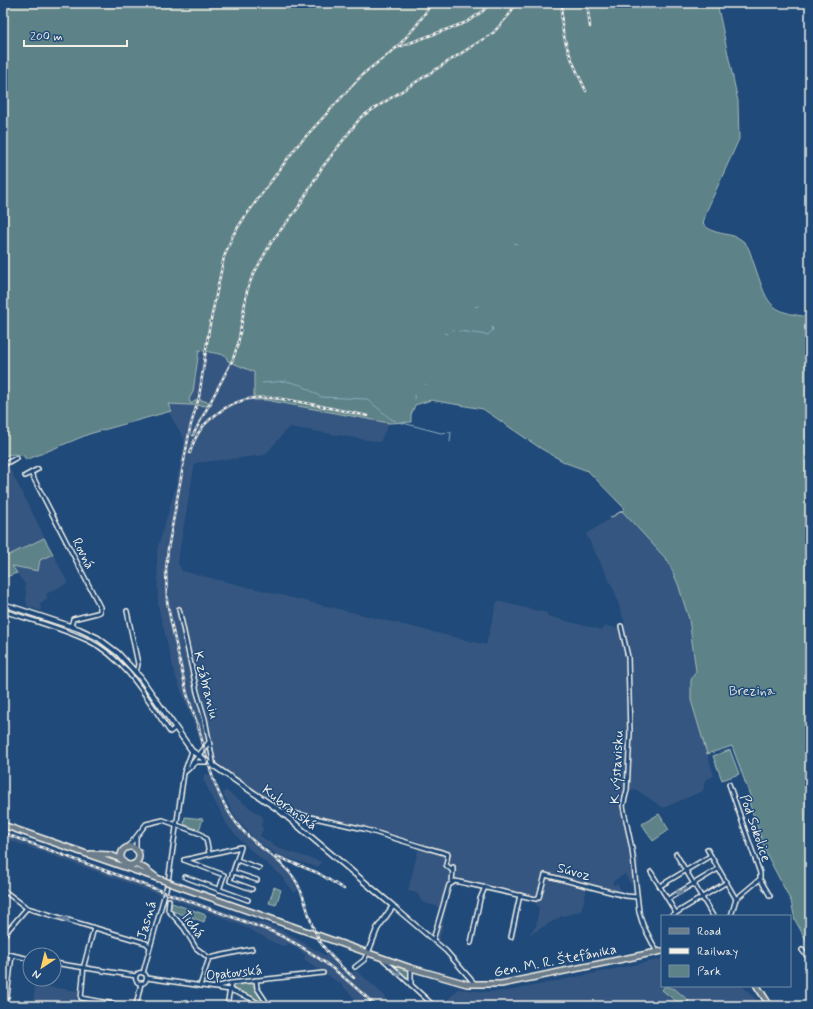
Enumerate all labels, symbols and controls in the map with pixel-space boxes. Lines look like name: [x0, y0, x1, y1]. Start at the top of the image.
scale bar: [24, 22, 127, 48]
text: 200 m: [30, 29, 63, 45]
street label: Rovná: [68, 535, 99, 572]
street label: K zábraniu: [189, 649, 223, 722]
park label: Brezina: [729, 682, 776, 700]
street label: K výstavisku: [606, 729, 628, 805]
street label: Kubranská: [258, 781, 321, 834]
street label: Pod Sokolice: [735, 792, 775, 864]
street label: Súvoz: [555, 859, 593, 885]
one-way arrow: [675, 888, 687, 896]
street label: Jasná: [133, 899, 161, 942]
street label: Tichá: [176, 907, 208, 942]
legend: [661, 915, 791, 987]
one-way arrow: [57, 916, 70, 923]
text: Road: [697, 924, 721, 940]
street label: Gen. M. R. Štefánika: [492, 940, 618, 982]
text: Railway: [697, 944, 739, 960]
north arrow: [22, 947, 62, 987]
street label: Opatovská: [205, 961, 263, 985]
text: Park: [697, 964, 721, 980]
text: N: [30, 967, 44, 982]
one-way arrow: [390, 967, 401, 976]

